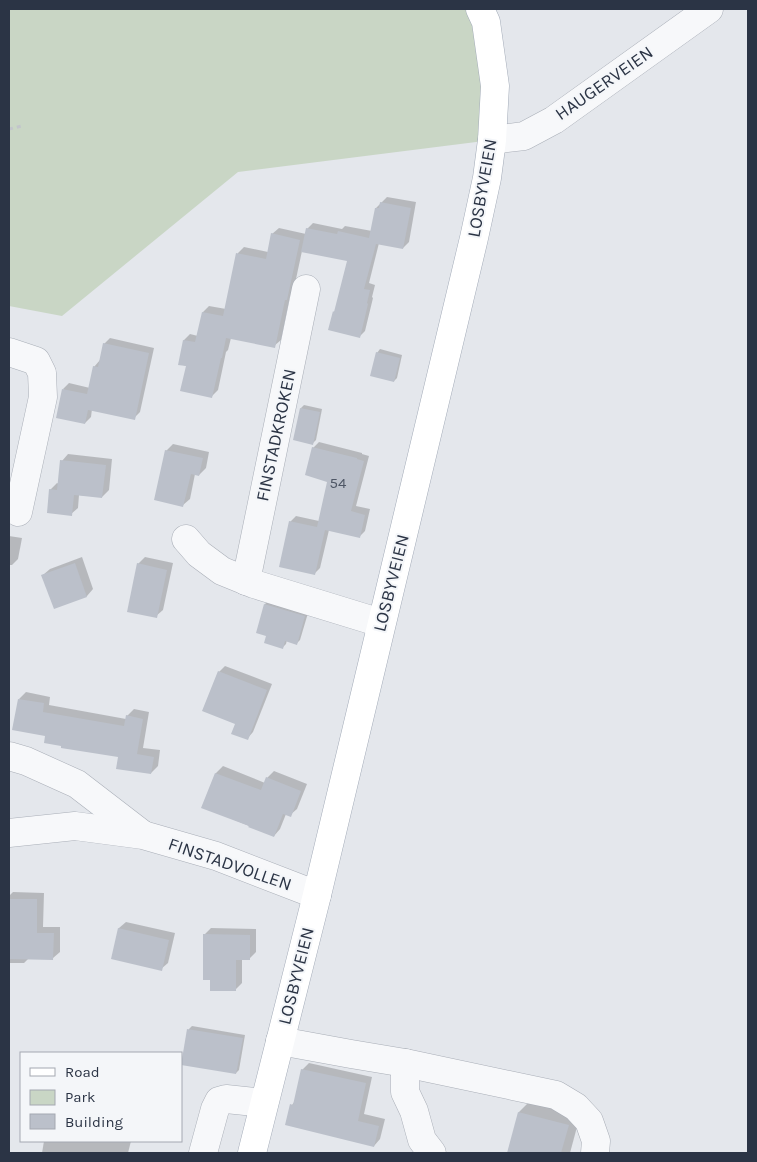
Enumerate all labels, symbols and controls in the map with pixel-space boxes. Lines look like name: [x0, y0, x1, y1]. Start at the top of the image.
street label: HAUGERVEIEN: [551, 41, 657, 125]
street label: LOSBYVEIEN: [463, 137, 501, 239]
street label: FINSTADKROKEN: [251, 367, 301, 503]
house number: 54: [330, 474, 347, 492]
street label: LOSBYVEIEN: [368, 532, 414, 634]
street label: FINSTADVOLLEN: [165, 833, 295, 895]
street label: LOSBYVEIEN: [273, 925, 319, 1027]
legend: [20, 1052, 182, 1142]
text: Road: [65, 1063, 100, 1081]
text: Park: [65, 1088, 95, 1106]
text: Building: [65, 1113, 123, 1131]

